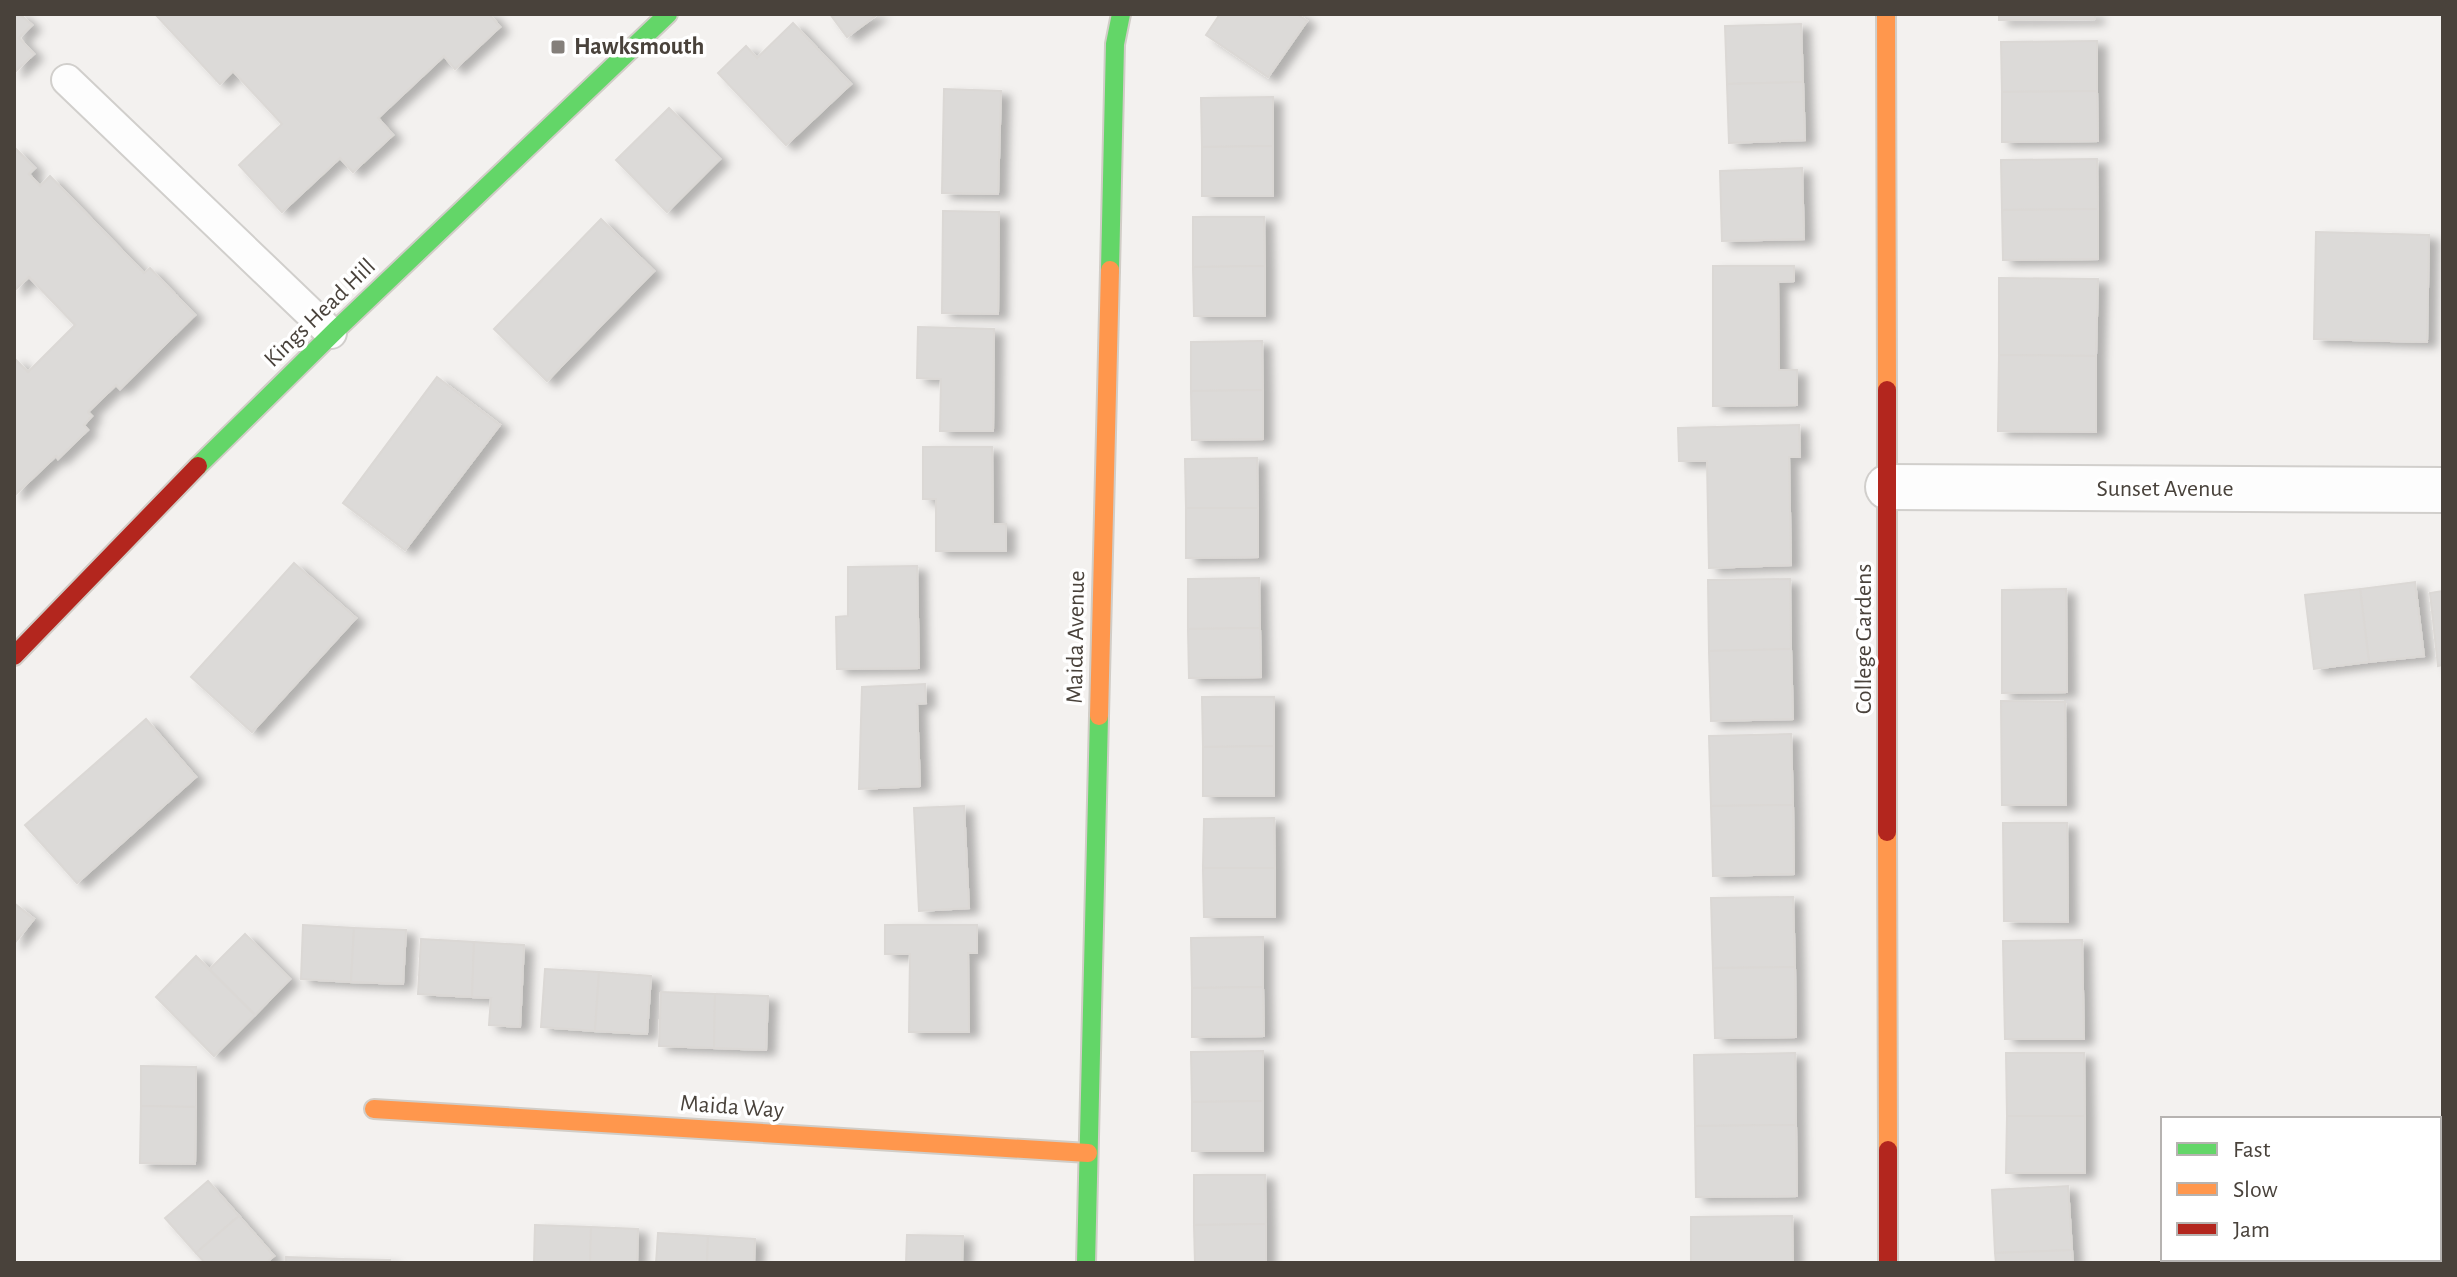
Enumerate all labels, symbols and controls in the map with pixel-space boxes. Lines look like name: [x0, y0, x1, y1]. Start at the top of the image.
place label: Hawksmouth: [574, 35, 704, 59]
marker: Hawksmouth: [549, 38, 567, 56]
street label: Kings Head Hill: [260, 254, 380, 372]
street label: Sunset Avenue: [2096, 477, 2234, 501]
street label: College Gardens: [1852, 564, 1876, 714]
street label: Maida Avenue: [1063, 570, 1089, 704]
street label: Maida Way: [679, 1091, 785, 1123]
legend: [2161, 1117, 2441, 1261]
text: Fast: [2233, 1138, 2271, 1162]
text: Slow: [2233, 1178, 2278, 1202]
text: Jam: [2233, 1218, 2270, 1242]

